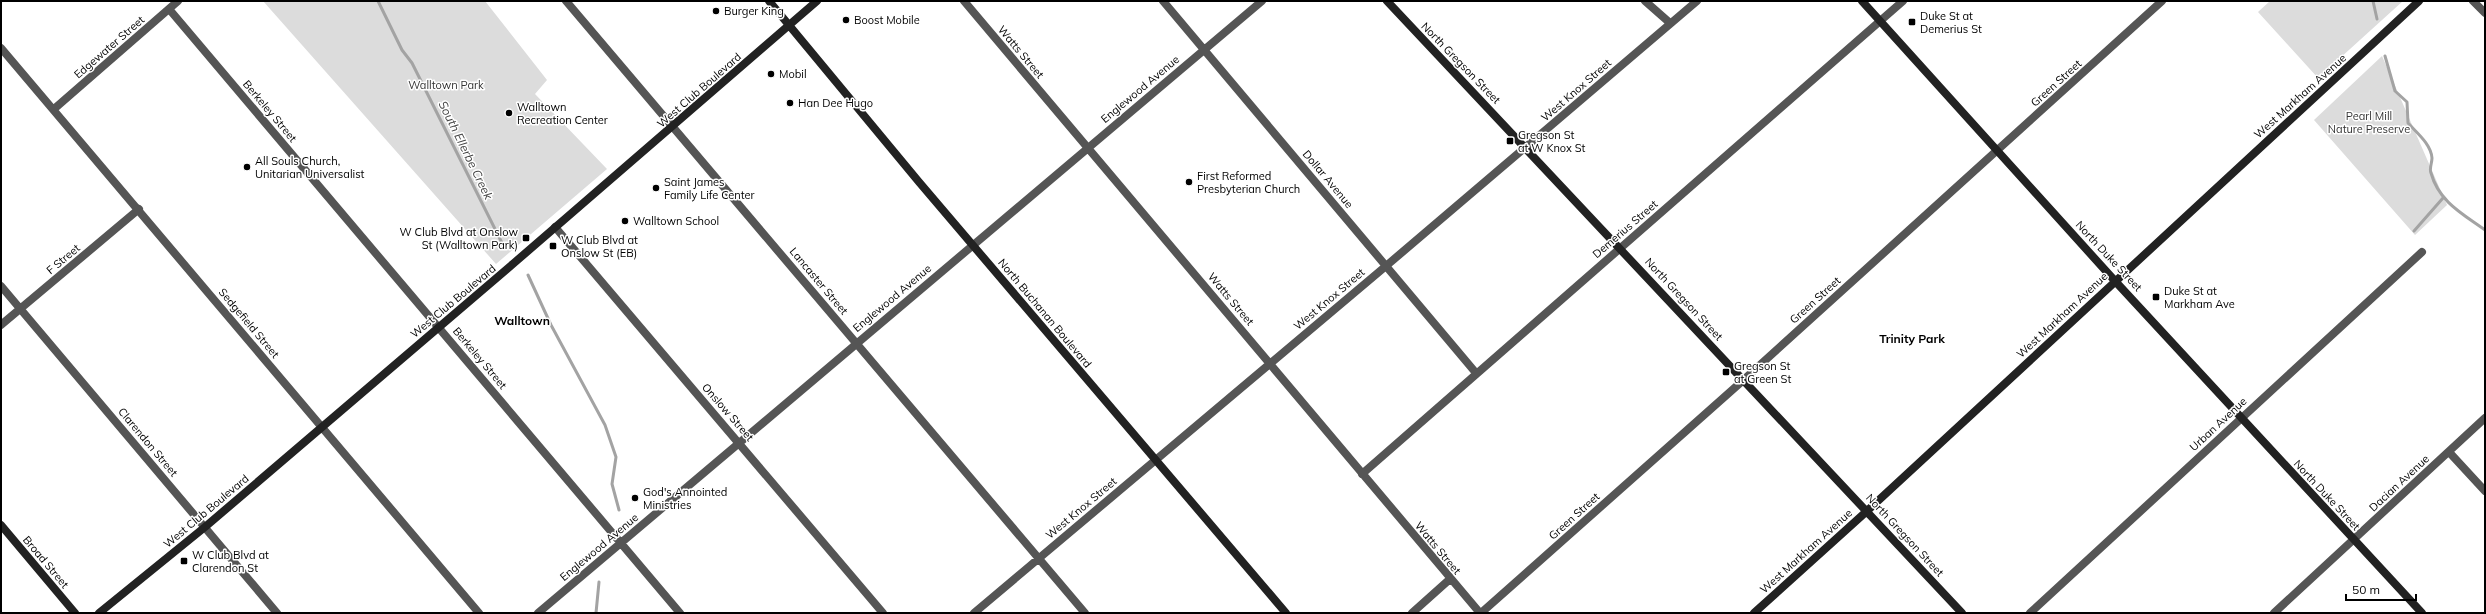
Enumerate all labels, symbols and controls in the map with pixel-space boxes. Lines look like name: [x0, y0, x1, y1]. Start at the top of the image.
place label: Burger King: [724, 4, 784, 18]
marker: Burger King: [711, 6, 721, 16]
place label: Duke St at Demerius St: [1920, 9, 1982, 36]
street label: Edgewater Street: [71, 13, 147, 81]
place label: Boost Mobile: [854, 13, 920, 27]
marker: Boost Mobile: [841, 15, 851, 25]
marker: Duke St at Demerius St: [1907, 17, 1917, 27]
street label: North Gregson Street: [1418, 19, 1504, 107]
street label: Watts Street: [995, 23, 1047, 81]
street label: West Club Boulevard: [654, 50, 744, 130]
street label: West Markham Avenue: [2251, 51, 2349, 141]
street label: Englewood Avenue: [1098, 52, 1182, 126]
street label: West Knox Street: [1538, 56, 1614, 124]
street label: Green Street: [2028, 56, 2084, 110]
place label: Mobil: [779, 67, 807, 81]
marker: Mobil: [766, 69, 776, 79]
street label: Berkeley Street: [240, 77, 300, 145]
park label: Walltown Park: [408, 78, 484, 92]
place label: Han Dee Hugo: [798, 96, 873, 110]
water label: South Ellerbe Creek: [436, 98, 497, 202]
marker: Han Dee Hugo: [785, 98, 795, 108]
place label: Walltown Recreation Center: [517, 100, 608, 127]
marker: Walltown Recreation Center: [504, 108, 514, 118]
park label: Pearl Mill Nature Preserve: [2328, 109, 2410, 136]
place label: Gregson St at W Knox St: [1518, 128, 1586, 155]
marker: Gregson St at W Knox St: [1505, 136, 1515, 146]
street label: Dollar Avenue: [1300, 147, 1356, 211]
place label: All Souls Church, Unitarian Universalist: [255, 154, 365, 181]
marker: All Souls Church, Unitarian Universalist: [242, 162, 252, 172]
place label: First Reformed Presbyterian Church: [1197, 169, 1300, 196]
place label: Saint James Family Life Center: [664, 175, 755, 202]
marker: First Reformed Presbyterian Church: [1184, 177, 1194, 187]
marker: Saint James Family Life Center: [651, 183, 661, 193]
street label: Demerius Street: [1590, 197, 1660, 261]
place label: Walltown School: [633, 214, 719, 228]
marker: Walltown School: [620, 216, 630, 226]
street label: North Duke Street: [2073, 218, 2145, 294]
place label: W Club Blvd at Onslow St (Walltown Park): [400, 225, 518, 252]
marker: W Club Blvd at Onslow St (Walltown Park): [521, 233, 531, 243]
place label: W Club Blvd at Onslow St (EB): [561, 233, 638, 260]
street label: F Street: [43, 241, 83, 277]
marker: W Club Blvd at Onslow St (EB): [548, 241, 558, 251]
street label: Lancaster Street: [787, 245, 851, 318]
street label: North Gregson Street: [1642, 255, 1726, 343]
street label: North Buchanan Boulevard: [995, 256, 1095, 370]
street label: West Club Boulevard: [407, 261, 499, 341]
street label: Englewood Avenue: [850, 261, 934, 335]
street label: West Knox Street: [1291, 265, 1367, 333]
street label: West Markham Avenue: [2014, 269, 2110, 361]
street label: Watts Street: [1205, 270, 1257, 328]
street label: Green Street: [1787, 273, 1843, 327]
place label: Duke St at Markham Ave: [2164, 284, 2235, 311]
street label: Sedgefield Street: [216, 285, 282, 361]
marker: Duke St at Markham Ave: [2151, 292, 2161, 302]
district label: Walltown: [494, 313, 550, 328]
street label: Berkeley Street: [450, 324, 510, 392]
district label: Trinity Park: [1879, 331, 1945, 346]
place label: Gregson St at Green St: [1734, 359, 1791, 386]
marker: Gregson St at Green St: [1721, 367, 1731, 377]
street label: Onslow Street: [699, 380, 757, 444]
street label: Urban Avenue: [2187, 394, 2249, 454]
street label: Clarendon Street: [115, 405, 181, 479]
street label: Dacian Avenue: [2366, 452, 2432, 514]
street label: North Duke Street: [2291, 457, 2363, 533]
street label: West Club Boulevard: [160, 471, 252, 551]
street label: West Knox Street: [1043, 474, 1119, 542]
place label: God's Annointed Ministries: [643, 485, 727, 512]
street label: Green Street: [1546, 489, 1602, 543]
street label: North Gregson Street: [1863, 491, 1947, 579]
marker: God's Annointed Ministries: [630, 493, 640, 503]
street label: West Markham Avenue: [1757, 506, 1855, 596]
street label: Englewood Avenue: [557, 510, 641, 584]
street label: Watts Street: [1412, 519, 1464, 577]
street label: Broad Street: [20, 533, 72, 591]
place label: W Club Blvd at Clarendon St: [192, 548, 269, 575]
marker: W Club Blvd at Clarendon St: [179, 556, 189, 566]
scale bar: [2346, 576, 2416, 602]
text: 50 m: [2352, 582, 2380, 597]

